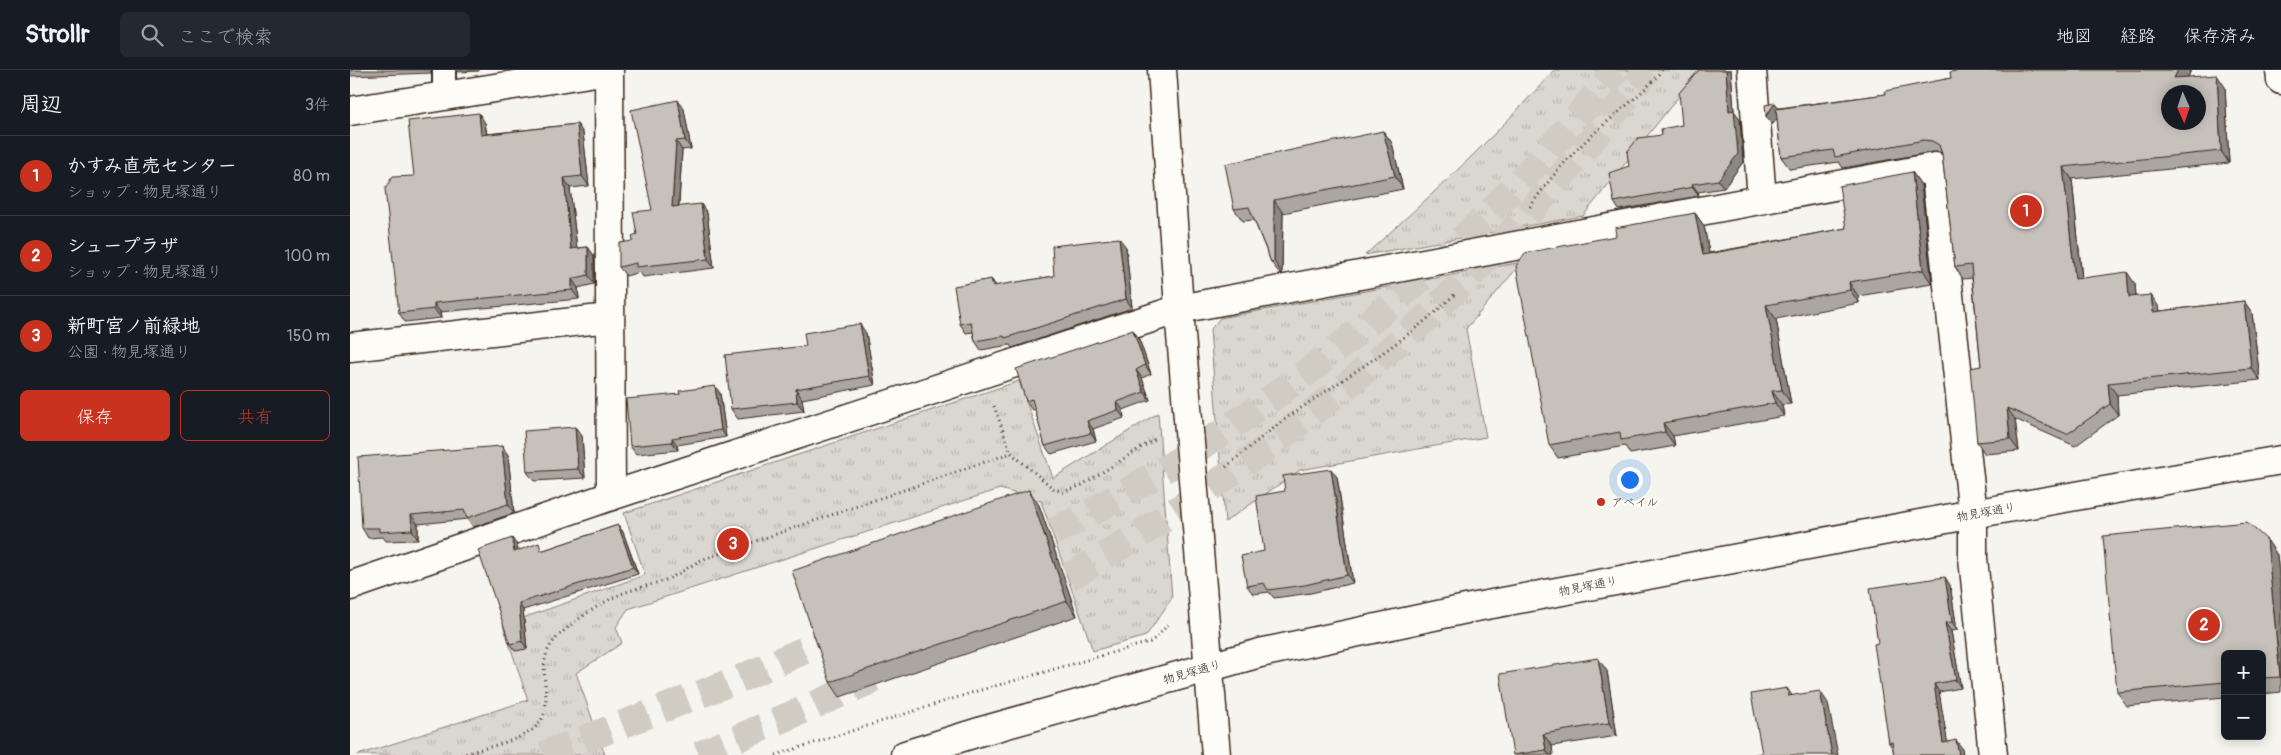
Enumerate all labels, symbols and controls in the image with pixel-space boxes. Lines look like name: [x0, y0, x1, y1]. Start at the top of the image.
search box: [120, 12, 470, 57]
text: Strollr: [25, 20, 90, 49]
icon: search: [138, 21, 166, 49]
text: ここで検索: [178, 25, 273, 49]
text: 地図: [2056, 25, 2092, 48]
text: 経路: [2120, 25, 2156, 48]
text: 保存済み: [2184, 25, 2256, 48]
north arrow: [2161, 85, 2206, 130]
text: 周辺: [20, 91, 62, 118]
text: 3件: [305, 95, 330, 115]
text: かすみ直売センター: [67, 154, 236, 178]
text: 1: [33, 166, 39, 186]
text: 80 m: [293, 166, 330, 186]
text: ショップ · 物見塚通り: [67, 182, 222, 202]
pin: 1: [2010, 192, 2042, 230]
text: シュープラザ: [67, 234, 178, 258]
text: 2: [32, 246, 40, 266]
text: 100 m: [284, 246, 330, 266]
text: ショップ · 物見塚通り: [67, 262, 222, 282]
text: 新町宮ノ前緑地: [67, 314, 200, 338]
text: 3: [32, 326, 40, 346]
text: 150 m: [286, 326, 330, 346]
text: 公園 · 物見塚通り: [67, 342, 191, 362]
button: 保存: [20, 390, 170, 441]
button: 共有: [180, 390, 330, 441]
your location: [1617, 467, 1643, 493]
place label: アベイル: [1611, 495, 1658, 510]
marker: アベイル: [1595, 496, 1607, 508]
street label: 物見塚通り: [1955, 500, 2017, 525]
pin: 3: [717, 525, 749, 563]
street label: 物見塚通り: [1557, 573, 1619, 600]
pin: 2: [2188, 606, 2220, 644]
map controls: [2221, 650, 2266, 740]
button: +: [2221, 650, 2266, 695]
street label: 物見塚通り: [1161, 657, 1223, 688]
button: −: [2221, 695, 2266, 740]

